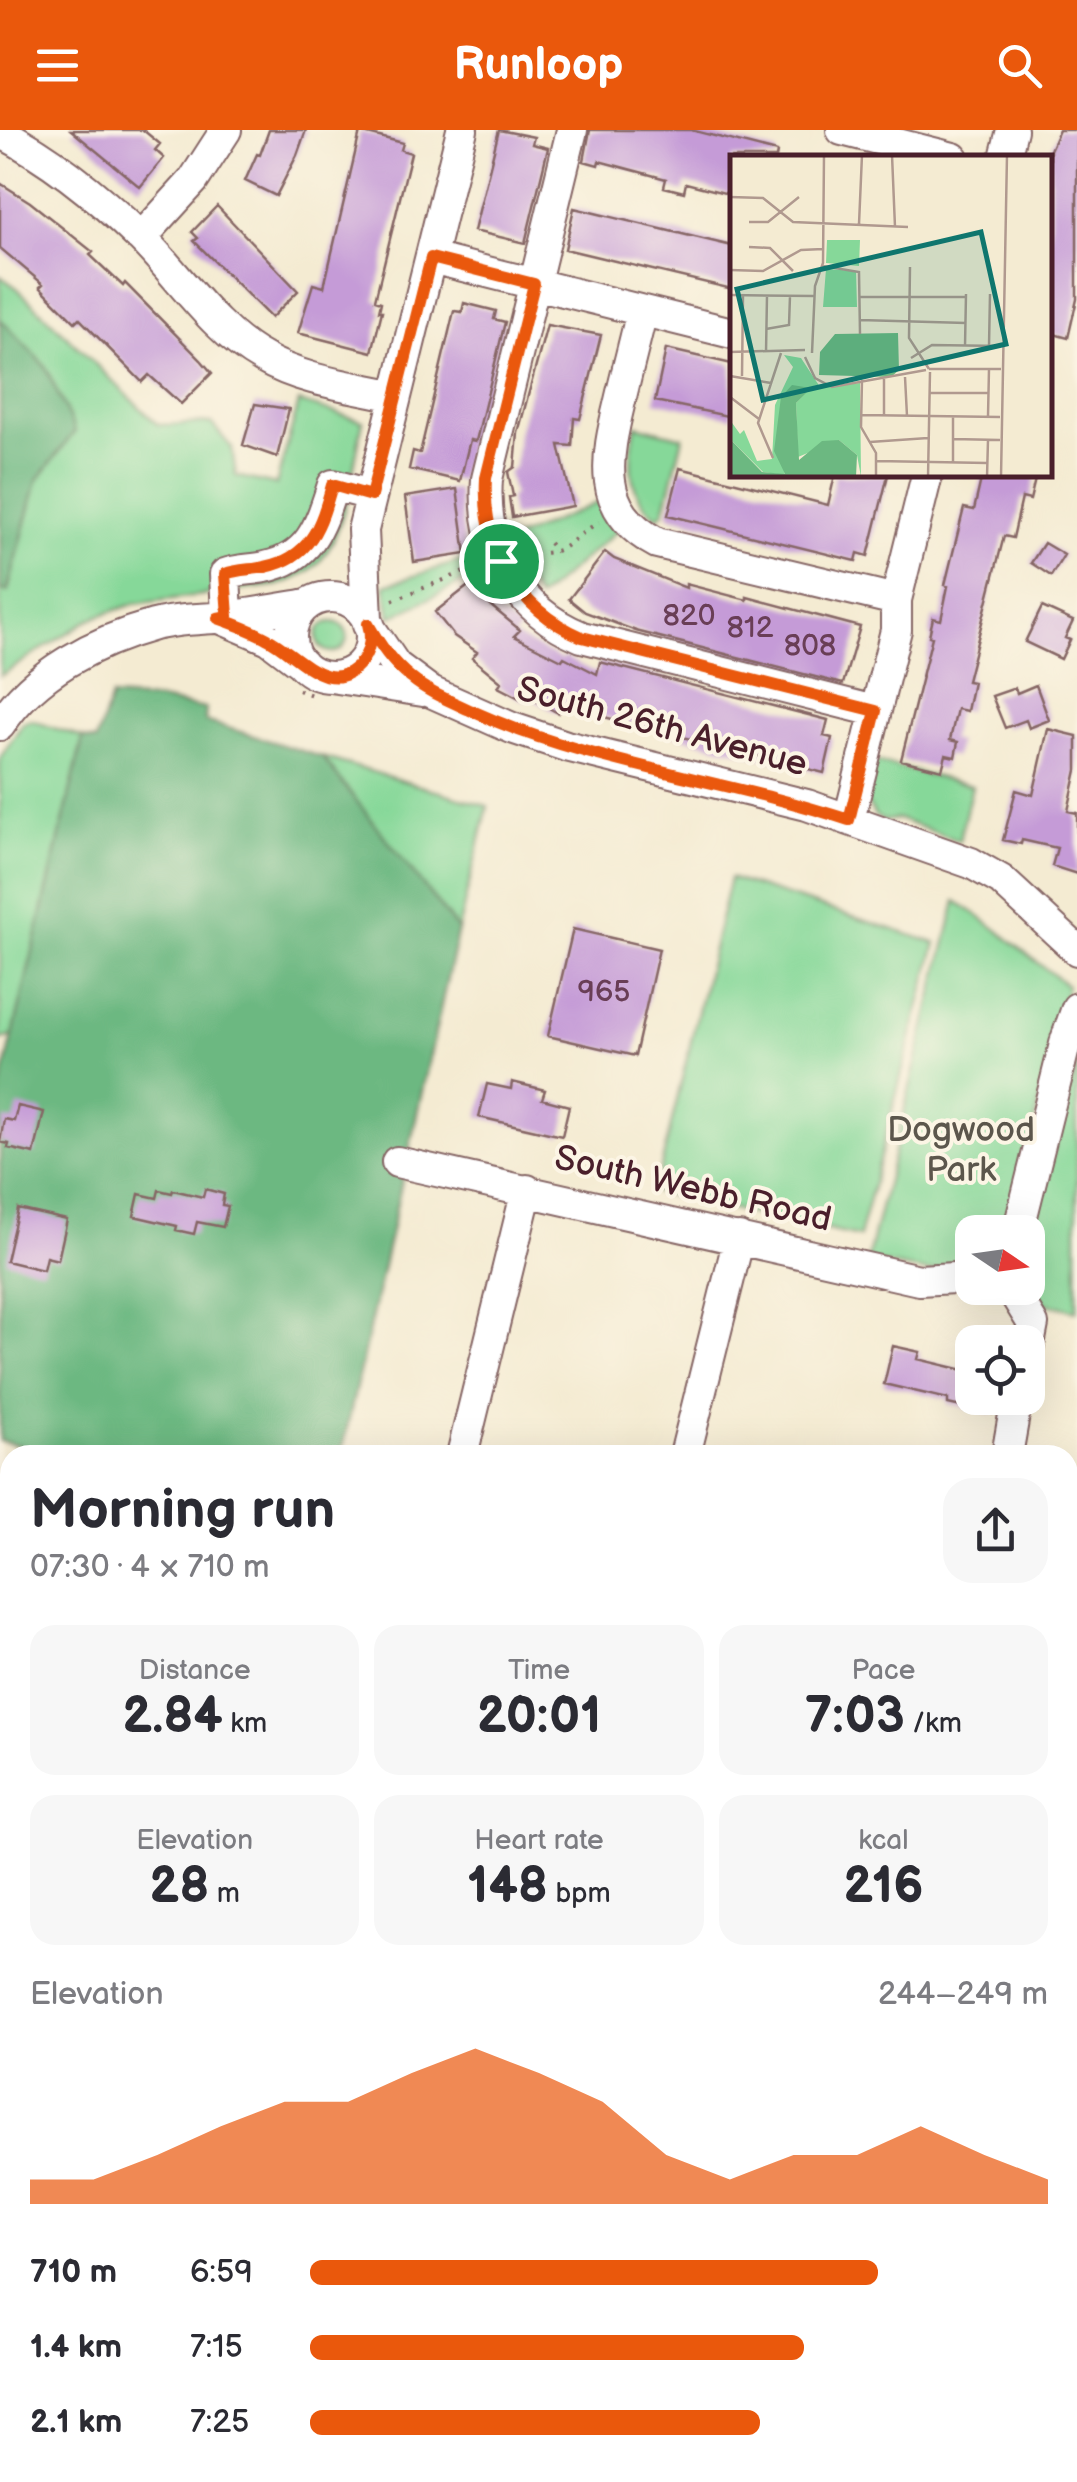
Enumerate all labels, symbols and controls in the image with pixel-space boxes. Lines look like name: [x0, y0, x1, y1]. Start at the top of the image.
icon: menu: [30, 38, 85, 93]
text: Runloop: [454, 38, 623, 93]
icon: search: [992, 38, 1047, 93]
inset map: [730, 155, 1052, 478]
pin: [459, 519, 544, 604]
icon: arrive: [474, 534, 529, 589]
house number: 820: [663, 598, 715, 634]
house number: 812: [727, 610, 774, 646]
house number: 808: [784, 628, 836, 664]
street label: South 26th Avenue: [512, 668, 812, 786]
house number: 965: [578, 974, 630, 1010]
park label: Dogwood Park: [887, 1109, 1035, 1192]
street label: South Webb Road: [551, 1136, 835, 1242]
north arrow: [955, 1215, 1045, 1305]
map controls: [955, 1215, 1045, 1415]
button: locate: [955, 1325, 1045, 1415]
text: Morning run: [30, 1477, 335, 1544]
button: share: [943, 1478, 1048, 1583]
text: 07:30 · 4 × 710 m: [30, 1548, 270, 1587]
text: Distance: [139, 1654, 251, 1687]
text: Time: [508, 1654, 570, 1687]
text: Pace: [851, 1654, 915, 1687]
text: 2.84: [122, 1687, 223, 1747]
text: 20:01: [477, 1687, 601, 1747]
text: 7:03: [805, 1687, 905, 1747]
text: km: [223, 1707, 267, 1740]
text: /km: [905, 1707, 962, 1740]
text: Elevation: [136, 1824, 253, 1857]
text: Heart rate: [474, 1824, 604, 1857]
text: kcal: [858, 1824, 908, 1857]
text: 28: [149, 1857, 209, 1917]
text: 148: [467, 1857, 548, 1917]
text: 216: [843, 1857, 923, 1917]
text: m: [209, 1877, 240, 1910]
text: bpm: [548, 1877, 611, 1910]
text: Elevation: [30, 1975, 163, 2014]
text: 244–249 m: [878, 1975, 1048, 2014]
text: 710 m: [30, 2253, 117, 2292]
text: 6:59: [190, 2253, 253, 2292]
text: 1.4 km: [30, 2328, 122, 2367]
text: 7:15: [190, 2328, 243, 2367]
text: 2.1 km: [30, 2403, 122, 2442]
text: 7:25: [190, 2403, 249, 2442]

